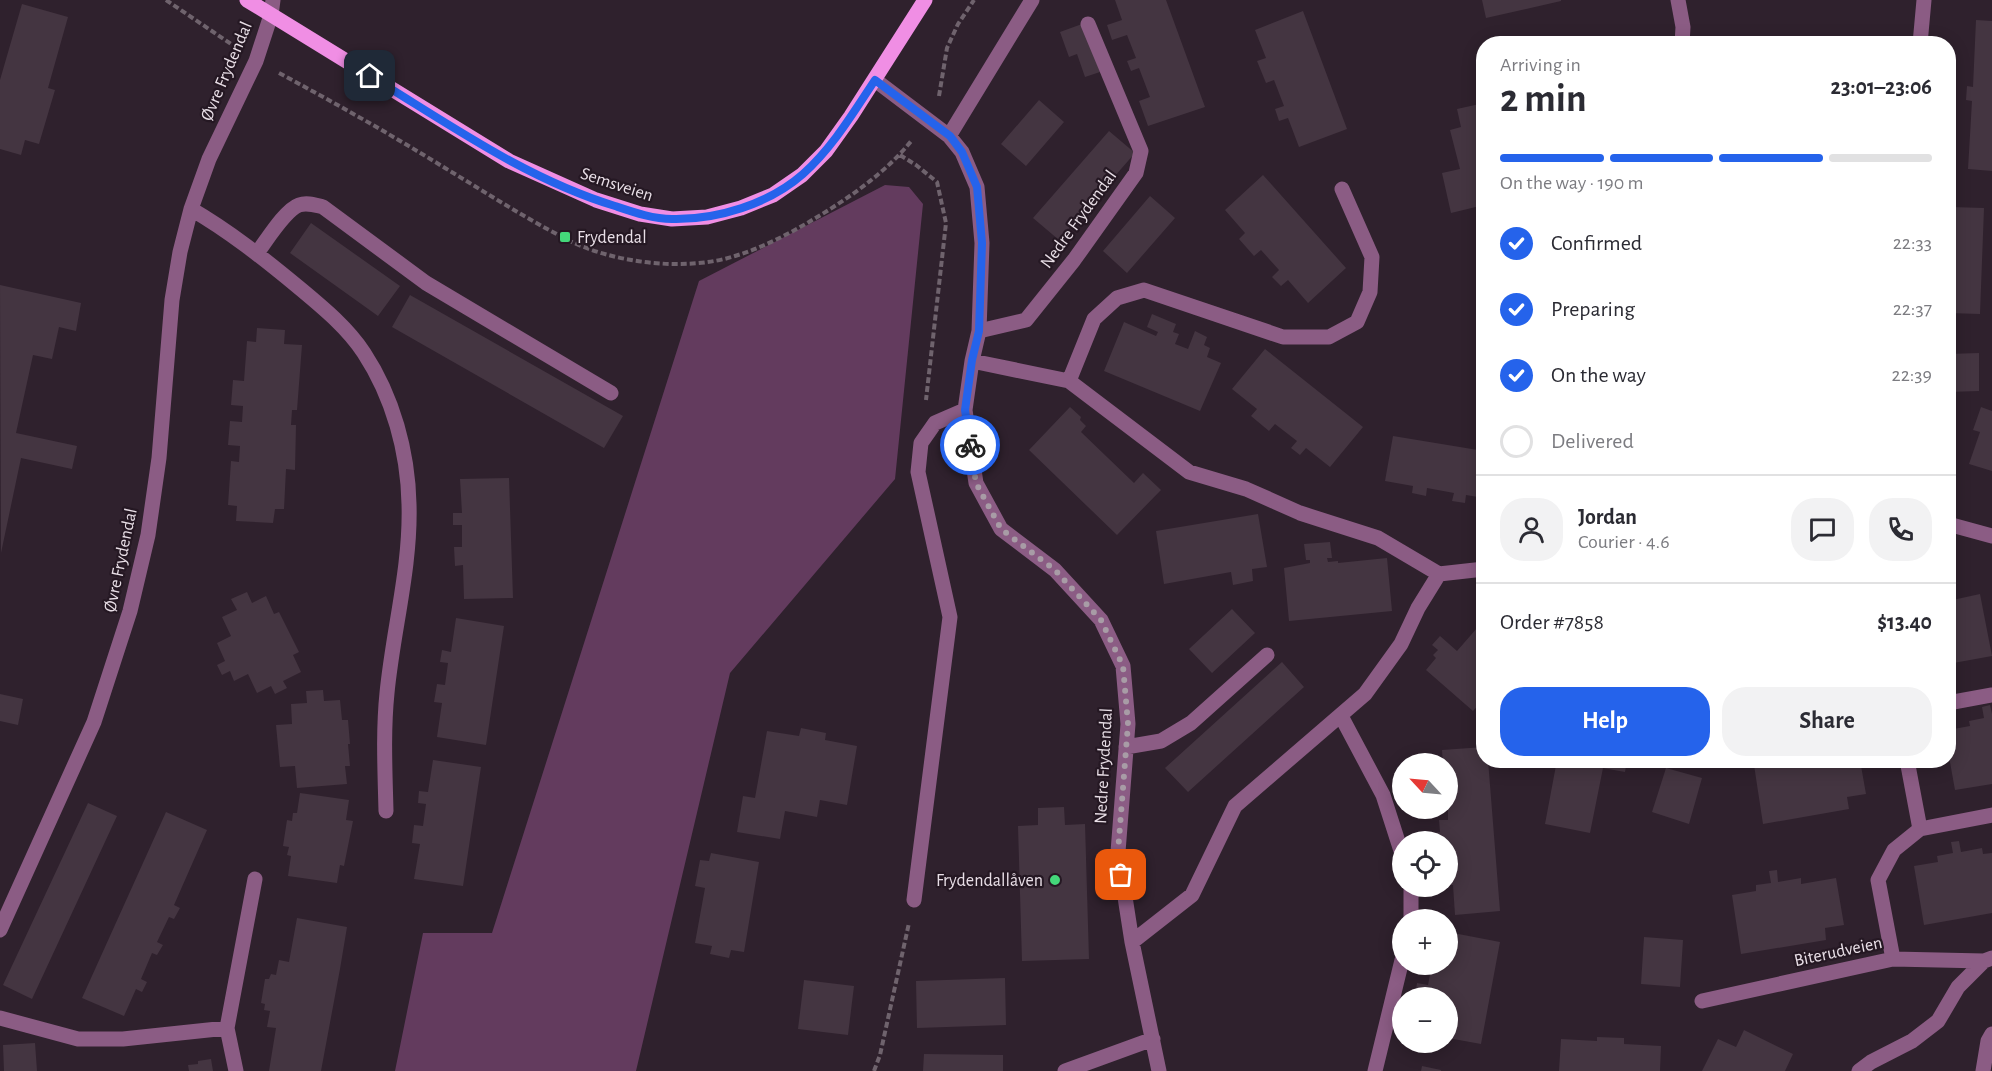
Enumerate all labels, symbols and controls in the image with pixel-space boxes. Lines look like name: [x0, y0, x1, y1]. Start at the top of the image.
street label: Øvre Frydendal: [198, 19, 256, 124]
pin: [344, 50, 395, 101]
text: Arriving in: [1500, 55, 1581, 75]
icon: home: [353, 59, 386, 92]
text: 23:01–23:06: [1831, 76, 1932, 98]
text: 2 min: [1500, 80, 1587, 119]
street label: Semsveien: [578, 165, 655, 205]
street label: Nedre Frydendal: [1037, 167, 1120, 272]
text: On the way · 190 m: [1500, 173, 1644, 193]
icon: check: [1500, 227, 1533, 260]
place label: Frydendal: [577, 229, 647, 247]
marker: Frydendal: [558, 230, 572, 244]
text: Confirmed: [1551, 232, 1642, 254]
text: 22:33: [1893, 233, 1932, 253]
icon: check: [1500, 293, 1533, 326]
text: Preparing: [1551, 298, 1635, 320]
text: 22:37: [1893, 299, 1932, 319]
icon: check: [1500, 359, 1533, 392]
text: On the way: [1551, 364, 1646, 386]
text: 22:39: [1892, 365, 1932, 385]
courier: [940, 415, 1000, 475]
icon: bike: [954, 429, 987, 462]
text: Delivered: [1551, 430, 1634, 452]
button: person: [1500, 498, 1563, 561]
button: chat: [1791, 498, 1854, 561]
button: phone: [1869, 498, 1932, 561]
text: Jordan: [1578, 506, 1637, 528]
street label: Øvre Frydendal: [101, 507, 141, 614]
text: Courier · 4.6: [1578, 532, 1670, 552]
text: Order #7858: [1500, 611, 1604, 633]
text: $13.40: [1877, 611, 1932, 633]
button: Help: [1500, 687, 1710, 756]
button: Share: [1722, 687, 1932, 756]
street label: Nedre Frydendal: [1092, 708, 1116, 825]
north arrow: [1392, 753, 1458, 819]
map controls: [1392, 753, 1458, 1053]
button: locate: [1392, 831, 1458, 897]
pin: [1095, 849, 1146, 900]
icon: bag: [1104, 858, 1137, 891]
place label: Frydendallåven: [936, 872, 1043, 890]
marker: Frydendallåven: [1048, 873, 1062, 887]
button: +: [1392, 909, 1458, 975]
street label: Biterudveien: [1792, 934, 1884, 970]
button: −: [1392, 987, 1458, 1053]

